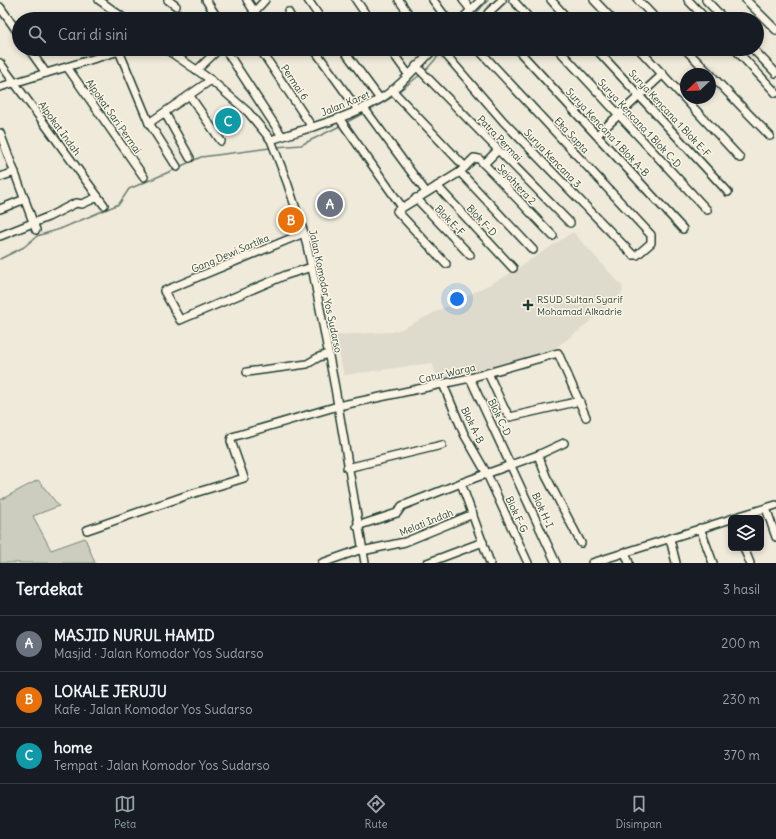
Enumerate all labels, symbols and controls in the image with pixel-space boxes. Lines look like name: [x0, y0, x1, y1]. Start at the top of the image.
search box: [12, 12, 764, 56]
icon: search: [26, 23, 48, 45]
text: Cari di sini: [58, 25, 127, 44]
street label: Permai 6: [278, 62, 311, 103]
street label: Surya Kencana 1 Blok E-F: [626, 67, 714, 160]
north arrow: [680, 68, 716, 104]
street label: Alpokat Sari Permai: [83, 76, 144, 156]
street label: Surya Kencana 1 Blok C-D: [595, 76, 684, 171]
street label: Surya Kencana 1 Blok A-B: [563, 85, 652, 180]
street label: Jalan Karet: [319, 88, 372, 119]
street label: Alpokat Indah: [36, 99, 84, 158]
pin: C: [215, 106, 241, 136]
street label: Patra Permai: [475, 113, 525, 164]
street label: Eka Sapta: [552, 114, 592, 156]
street label: Surya Kencana 3: [521, 126, 584, 191]
street label: Sejahtera 2: [495, 161, 539, 208]
pin: A: [317, 189, 343, 219]
street label: Blok E-F: [432, 202, 468, 239]
street label: Blok F-D: [464, 202, 500, 239]
pin: B: [278, 205, 304, 235]
street label: Jalan Komodor Yos Sudarso: [306, 228, 345, 354]
street label: Gang Dewi Sartika: [189, 231, 271, 276]
your location: [447, 289, 467, 309]
place label: RSUD Sultan Syarif Mohamad Alkadrie: [537, 293, 623, 318]
marker: RSUD Sultan Syarif Mohamad Alkadrie: [522, 299, 534, 311]
street label: Catur Warga: [418, 361, 477, 386]
street label: Blok C-D: [485, 397, 514, 438]
street label: Blok A-B: [458, 405, 487, 446]
street label: Blok H-I: [529, 490, 556, 530]
street label: Blok F-G: [502, 494, 531, 534]
street label: Melati Indah: [397, 506, 455, 539]
map controls: [728, 515, 764, 551]
button: layers: [728, 515, 764, 551]
text: Terdekat: [16, 578, 83, 600]
text: 3 hasil: [723, 581, 760, 598]
text: MASJID NURUL HAMID: [54, 626, 215, 645]
text: A: [25, 635, 33, 652]
text: 200 m: [721, 635, 760, 652]
text: Masjid · Jalan Komodor Yos Sudarso: [54, 645, 264, 662]
text: LOKALE JERUJU: [54, 682, 167, 701]
text: B: [25, 691, 33, 708]
text: 230 m: [722, 691, 760, 708]
text: Kafe · Jalan Komodor Yos Sudarso: [54, 701, 253, 718]
text: home: [54, 738, 92, 757]
text: C: [25, 747, 33, 764]
text: 370 m: [723, 747, 760, 764]
text: Tempat · Jalan Komodor Yos Sudarso: [54, 757, 270, 774]
tab: Peta: [114, 793, 136, 831]
tab: Rute: [364, 793, 387, 831]
tab: Disimpan: [616, 793, 662, 831]

